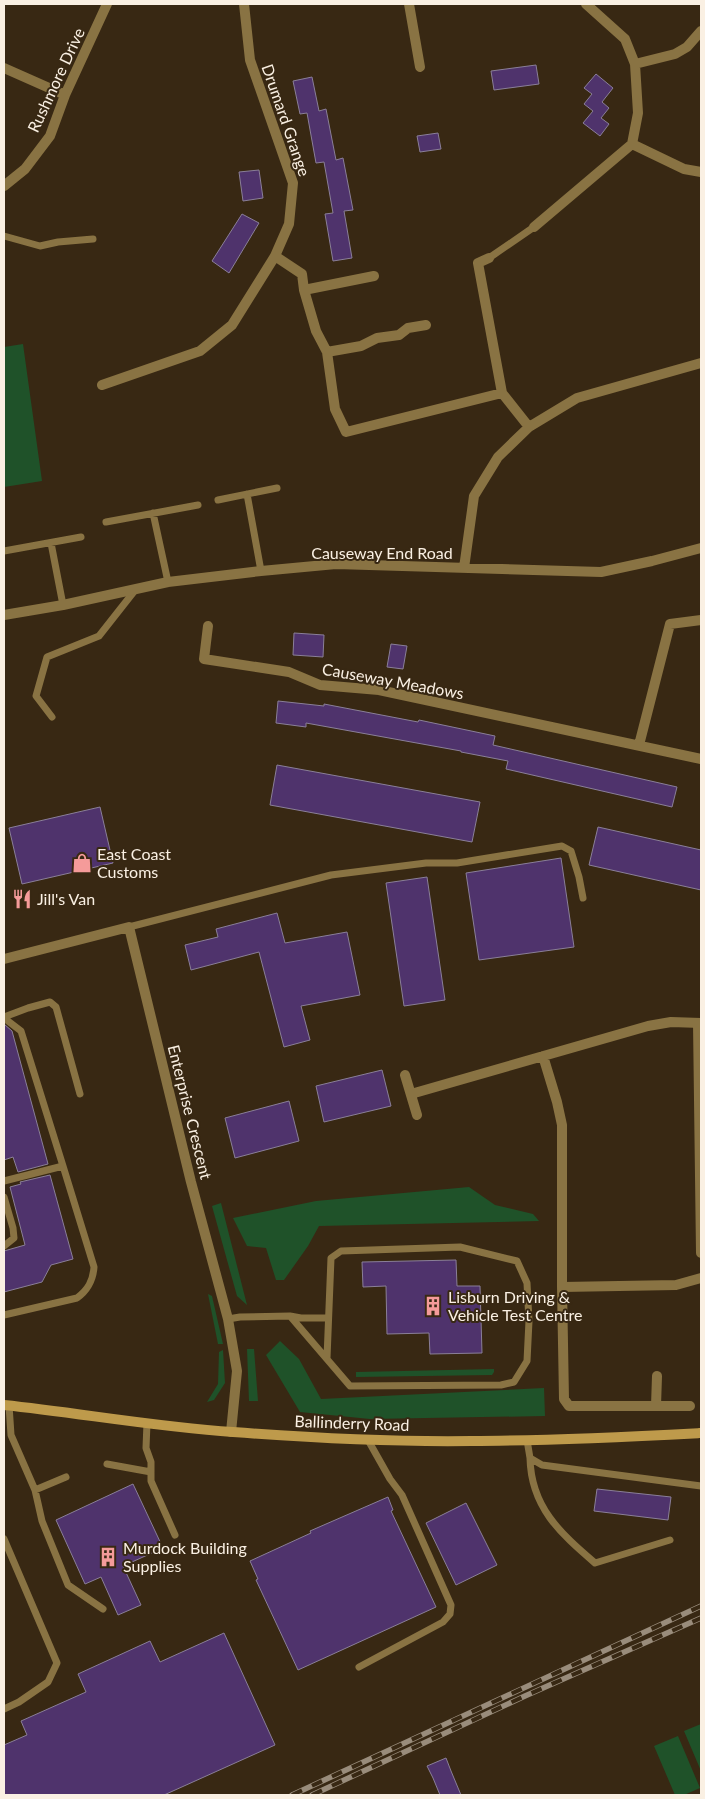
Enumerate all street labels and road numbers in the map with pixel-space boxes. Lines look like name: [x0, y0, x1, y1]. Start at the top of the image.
street label: Rushmore Drive: [23, 25, 88, 135]
street label: Drumard Grange: [258, 61, 315, 178]
street label: Causeway End Road: [311, 543, 453, 562]
street label: Causeway Meadows: [321, 659, 465, 702]
street label: Enterprise Crescent: [165, 1043, 216, 1181]
street label: Ballinderry Road: [294, 1411, 410, 1434]

